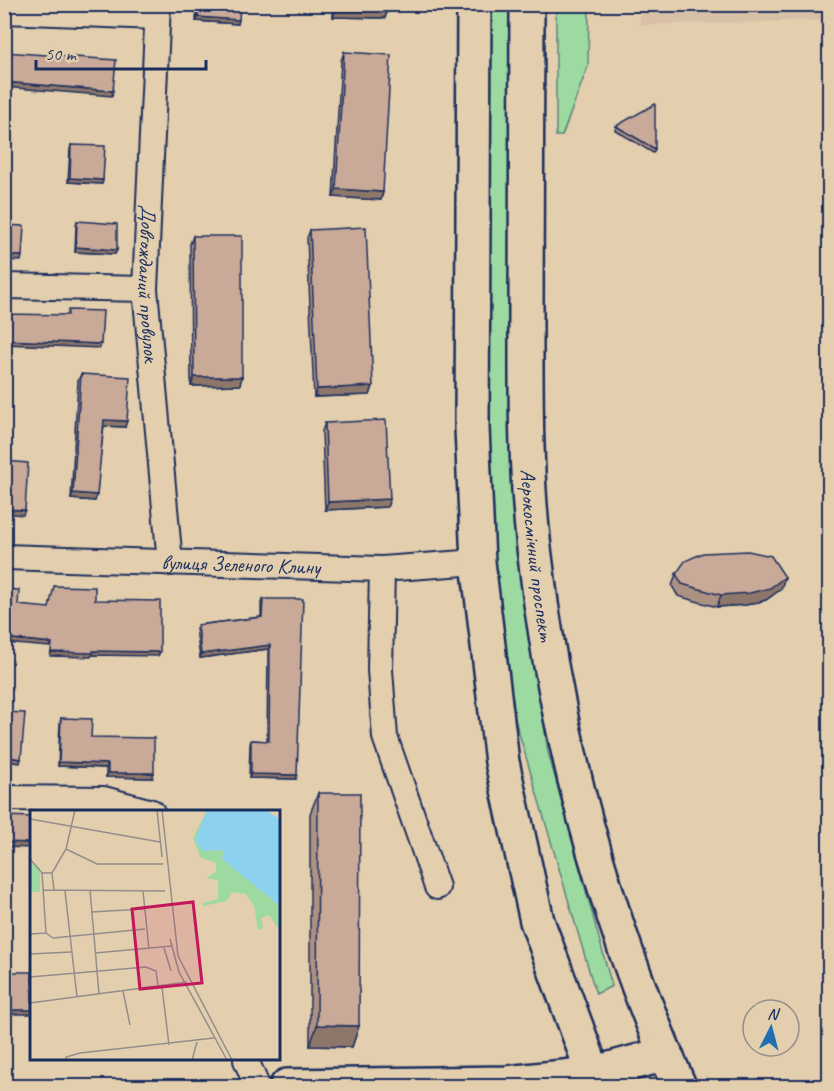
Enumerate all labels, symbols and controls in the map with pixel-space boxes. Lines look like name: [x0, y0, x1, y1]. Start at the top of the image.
scale bar: [36, 33, 206, 71]
text: 50 m: [45, 43, 78, 65]
street label: Довгожданий провулок: [132, 205, 165, 366]
street label: Аерокосмічний проспект: [515, 469, 560, 645]
street label: вулиця Зеленого Клину: [161, 549, 322, 580]
inset map: [30, 810, 280, 1061]
north arrow: [741, 998, 801, 1058]
text: N: [766, 1004, 782, 1025]

